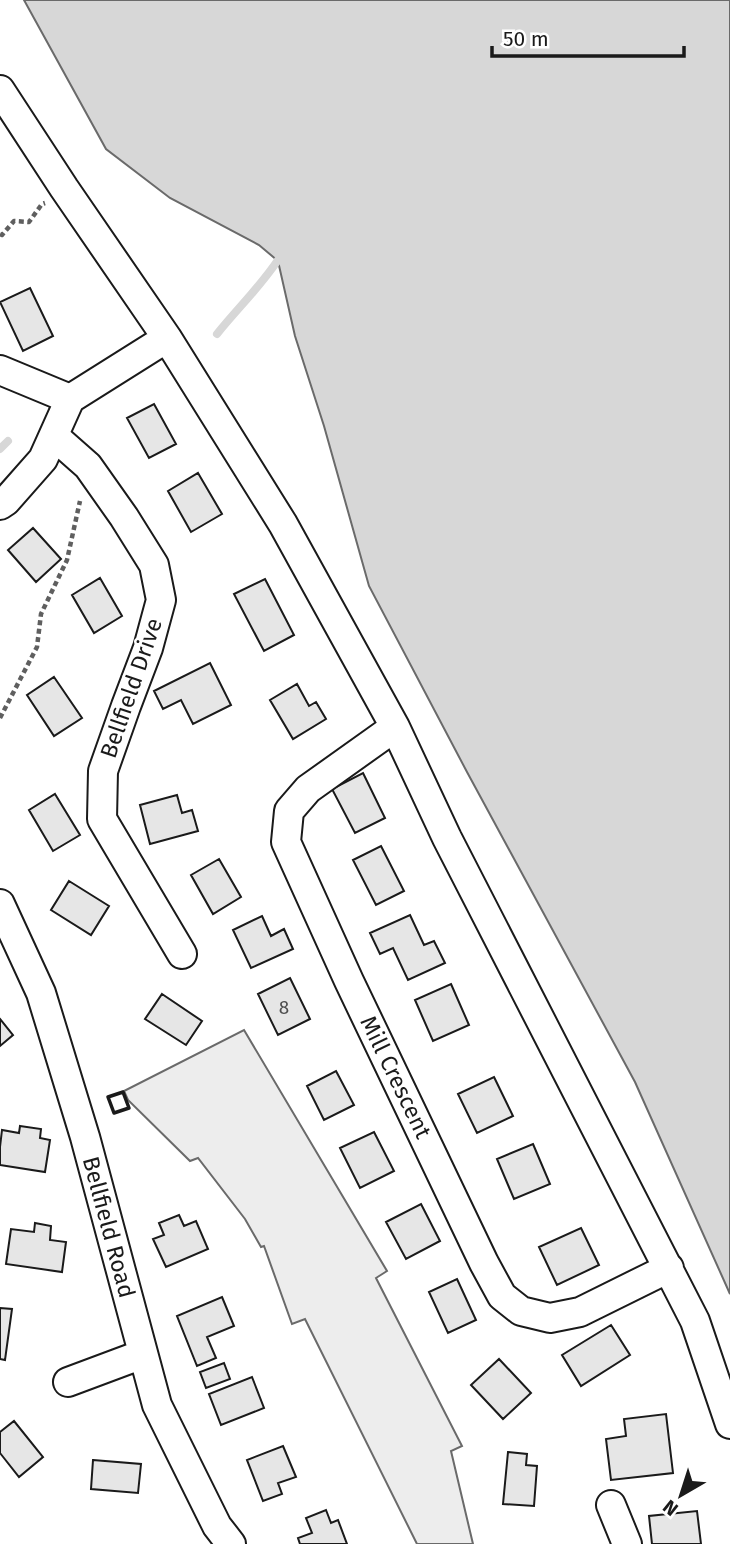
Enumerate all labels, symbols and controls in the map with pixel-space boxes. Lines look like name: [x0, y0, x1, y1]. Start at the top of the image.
scale bar: [492, 14, 684, 58]
text: 50 m: [503, 26, 549, 52]
street label: Bellfield Drive: [94, 614, 168, 762]
house number: 8: [279, 996, 289, 1019]
street label: Mill Crescent: [354, 1011, 438, 1143]
street label: Bellfield Road: [77, 1153, 141, 1301]
north arrow: [646, 1460, 716, 1530]
text: N: [658, 1495, 683, 1521]

